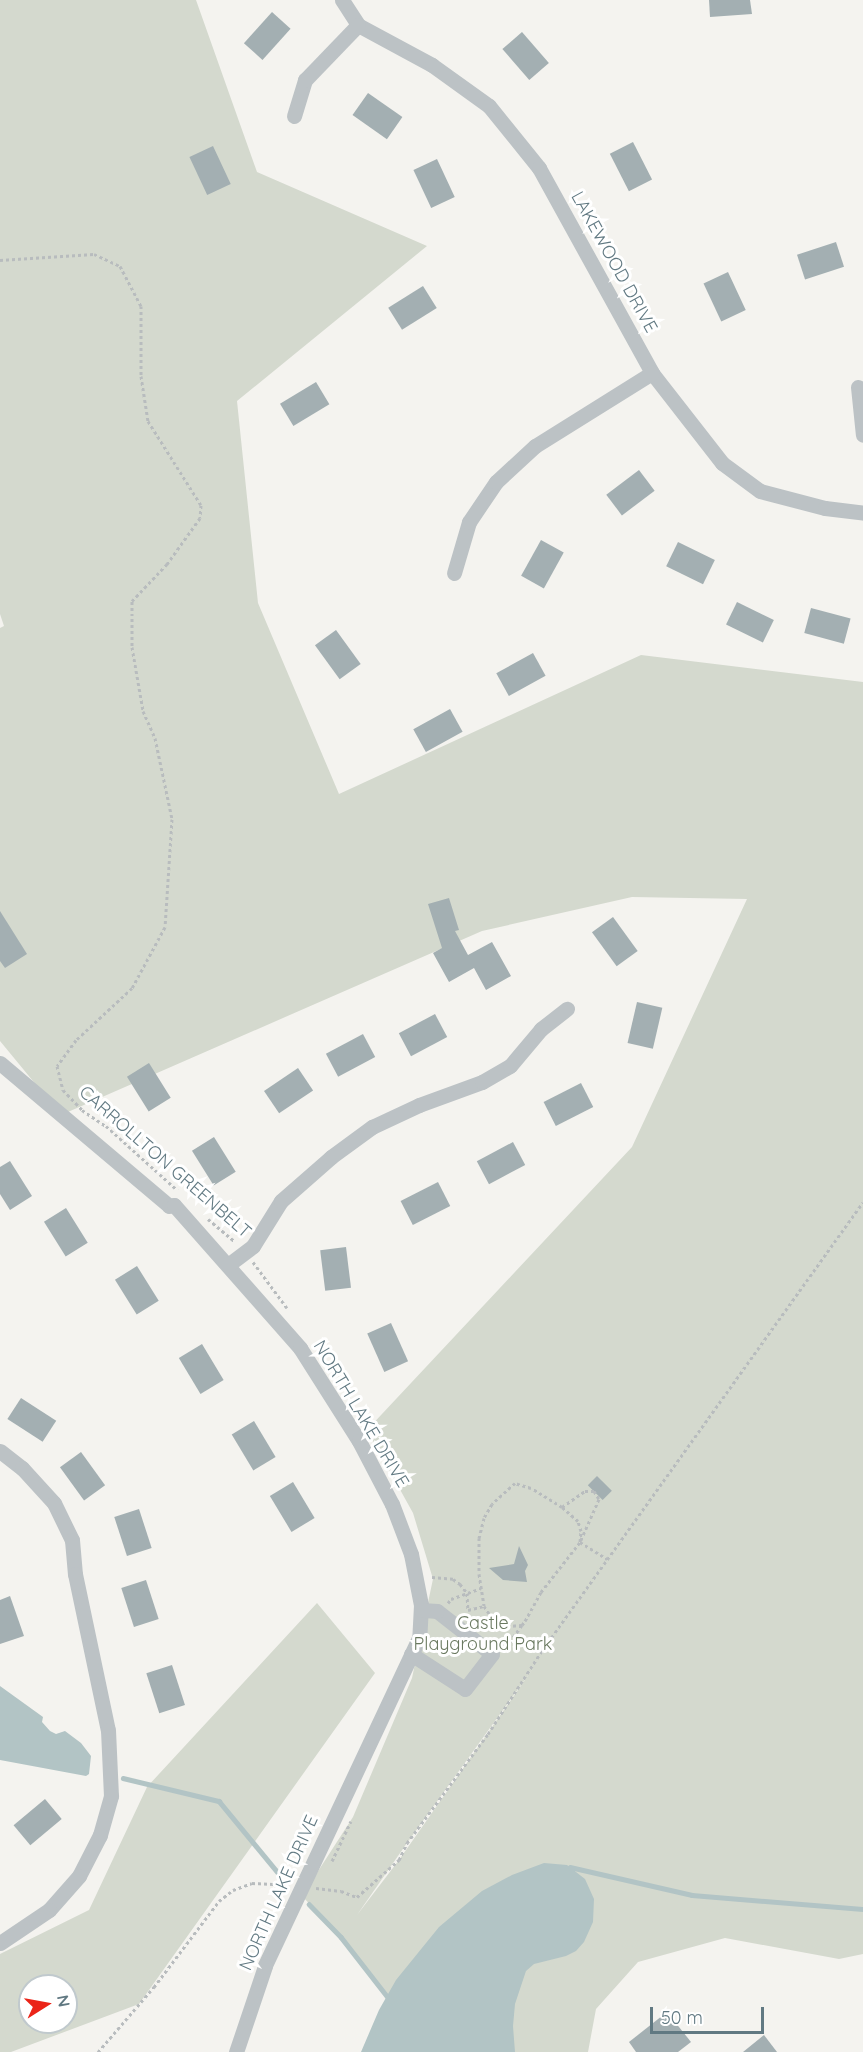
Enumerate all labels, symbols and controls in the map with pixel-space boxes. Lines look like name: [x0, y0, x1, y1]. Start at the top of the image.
street label: LAKEWOOD DRIVE: [566, 188, 662, 336]
street label: CARROLLTON GREENBELT: [75, 1081, 255, 1243]
street label: NORTH LAKE DRIVE: [309, 1337, 413, 1491]
park label: Castle Playground Park: [414, 1613, 552, 1656]
street label: NORTH LAKE DRIVE: [235, 1812, 323, 1974]
north arrow: [18, 1974, 78, 2034]
text: N: [53, 1993, 75, 2009]
scale bar: [653, 1995, 767, 2033]
text: 50 m: [661, 2006, 703, 2029]

